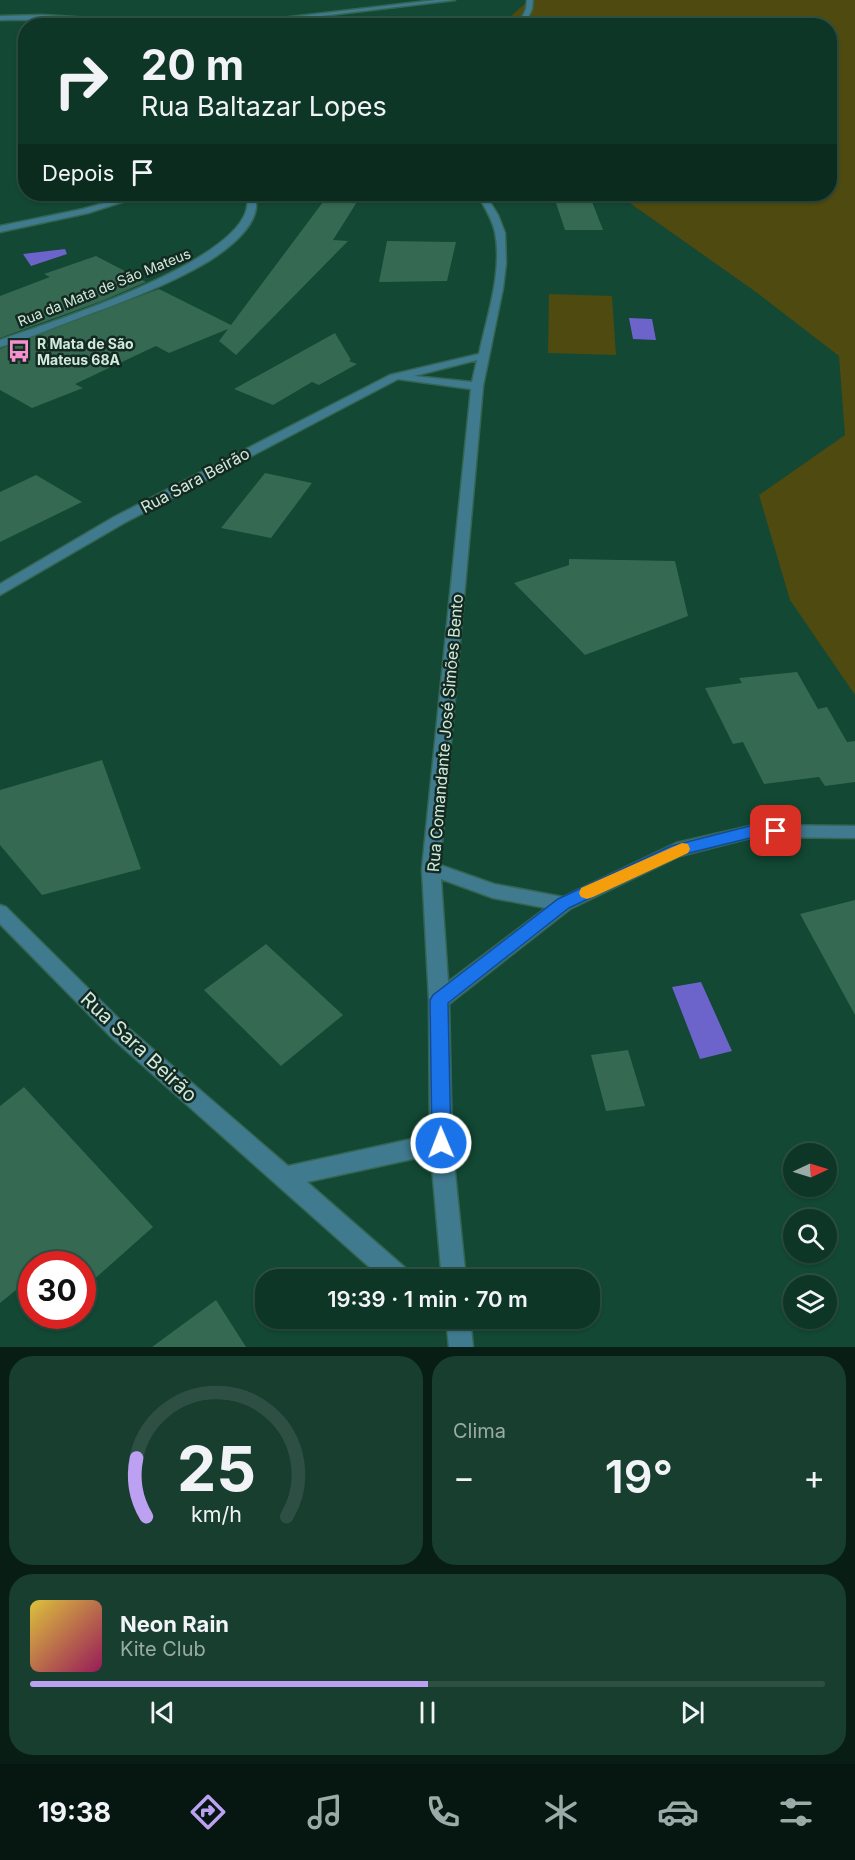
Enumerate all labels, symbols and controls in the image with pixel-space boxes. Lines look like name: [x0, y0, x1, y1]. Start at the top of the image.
text: 20 m: [141, 39, 244, 90]
icon: right: [42, 42, 120, 120]
text: Rua Baltazar Lopes: [141, 90, 387, 123]
icon: arrive: [126, 156, 159, 189]
text: Depois: [42, 160, 114, 186]
street label: Rua da Mata de São Mateus: [15, 244, 193, 330]
place label: R Mata de São Mateus 68A: [37, 335, 134, 368]
bus stop icon: R Mata de São Mateus 68A: [6, 338, 32, 364]
street label: Rua Sara Beirão: [137, 443, 253, 517]
street label: Rua Comandante José Simões Bento: [423, 593, 467, 873]
pin: [750, 805, 801, 856]
icon: arrive: [759, 814, 792, 847]
street label: Rua Sara Beirão: [76, 987, 202, 1107]
position arrow: [409, 1111, 473, 1175]
north arrow: [783, 1143, 837, 1197]
map controls: [783, 1143, 837, 1329]
button: search: [783, 1209, 837, 1263]
speed limit sign: 30: [18, 1251, 96, 1329]
button: layers: [783, 1275, 837, 1329]
text: 19:39 · 1 min · 70 m: [327, 1286, 528, 1312]
text: Clima: [453, 1419, 506, 1443]
text: 25: [176, 1431, 256, 1506]
text: 19°: [605, 1449, 673, 1504]
text: −: [453, 1457, 475, 1497]
text: +: [803, 1457, 825, 1497]
text: km/h: [191, 1502, 241, 1528]
text: Neon Rain: [120, 1611, 229, 1637]
text: Kite Club: [120, 1637, 206, 1661]
icon: previous: [146, 1696, 179, 1729]
icon: pause: [411, 1696, 444, 1729]
icon: next: [676, 1696, 709, 1729]
icon: directions: [187, 1791, 229, 1833]
icon: music: [304, 1791, 346, 1833]
icon: phone: [422, 1791, 464, 1833]
icon: climate: [540, 1791, 582, 1833]
icon: car: [657, 1791, 699, 1833]
icon: filters: [775, 1791, 817, 1833]
text: 19:38: [38, 1796, 111, 1829]

